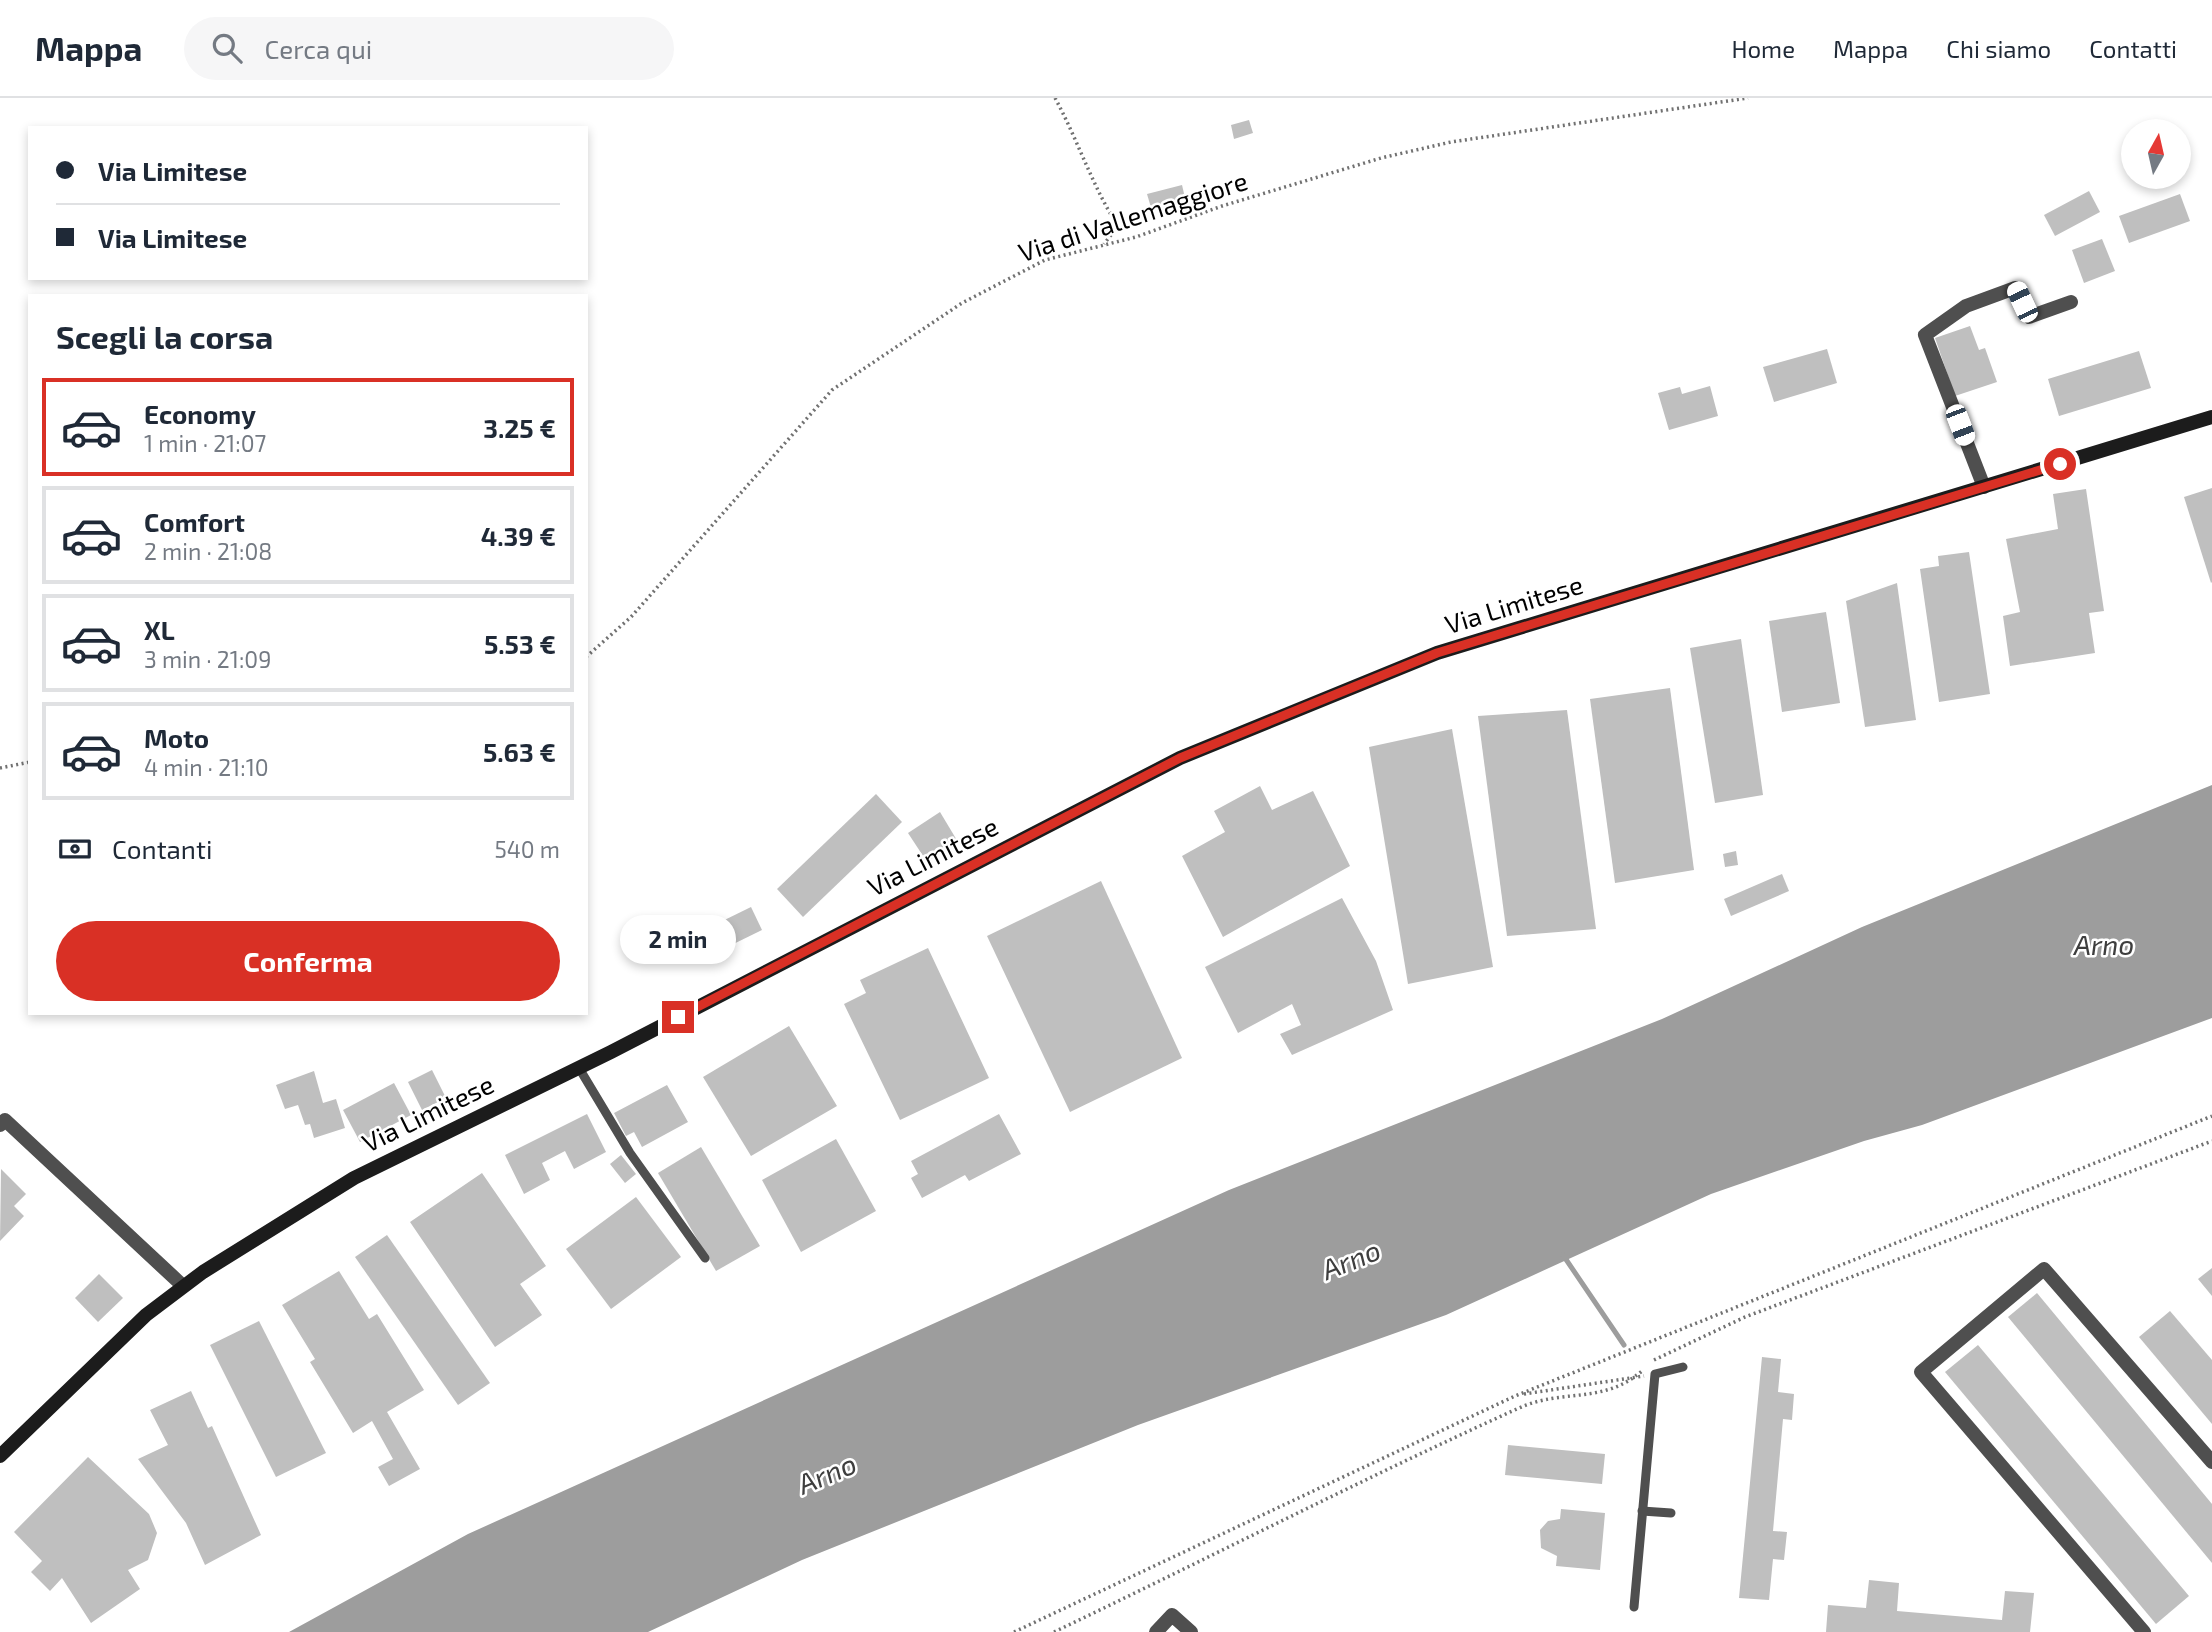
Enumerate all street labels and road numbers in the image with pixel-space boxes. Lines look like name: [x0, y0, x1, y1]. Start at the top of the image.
street label: Via di Vallemaggiore: [1014, 164, 1251, 267]
street label: Via Limitese: [1441, 568, 1586, 639]
street label: Via Limitese: [862, 810, 1003, 902]
street label: Via Limitese: [357, 1068, 498, 1158]

